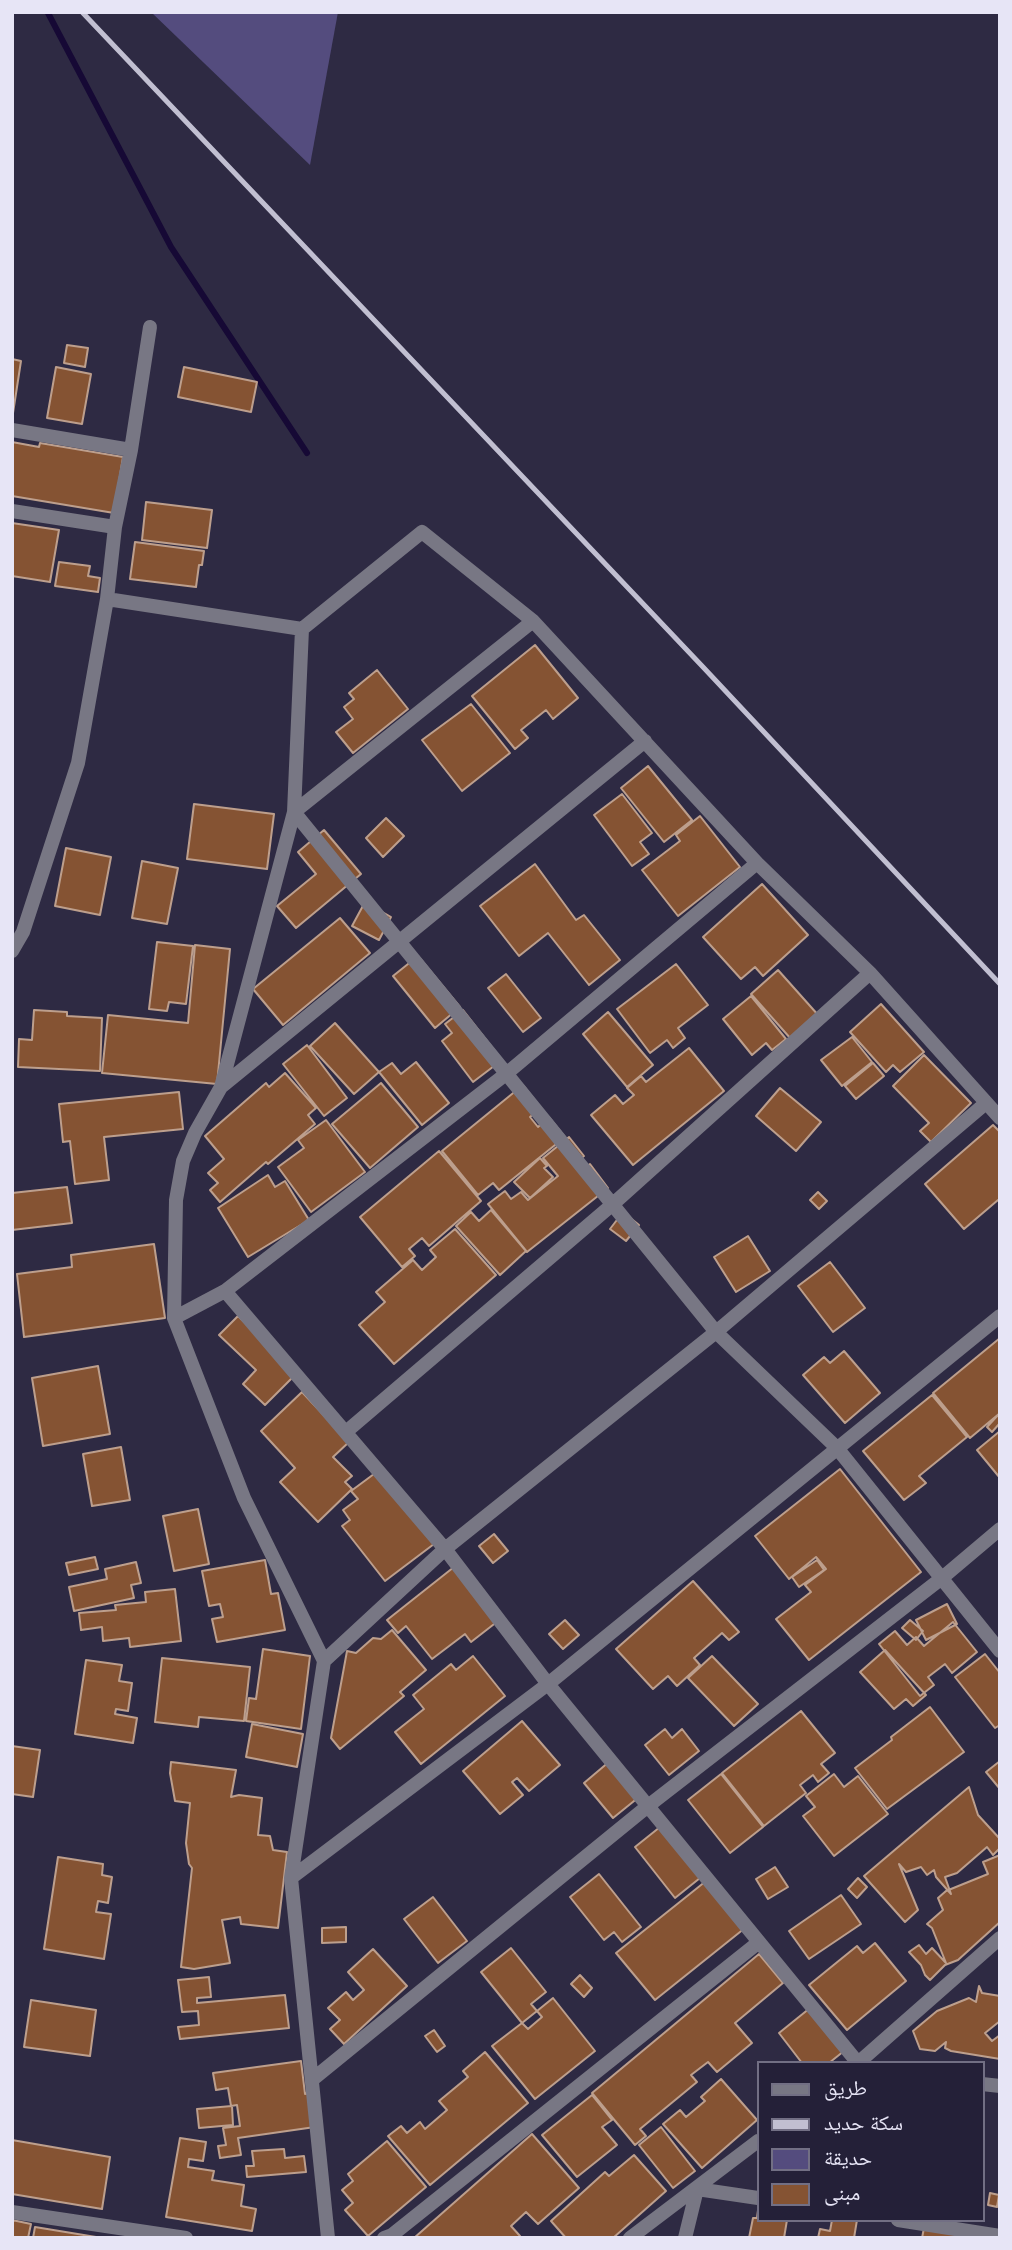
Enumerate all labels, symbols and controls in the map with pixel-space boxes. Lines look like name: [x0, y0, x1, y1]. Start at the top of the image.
legend: [757, 2061, 984, 2222]
text: طريق: [824, 2073, 867, 2102]
text: سكة حديد: [824, 2108, 903, 2137]
text: حديقة: [824, 2143, 872, 2172]
text: مبنى: [824, 2178, 860, 2207]

